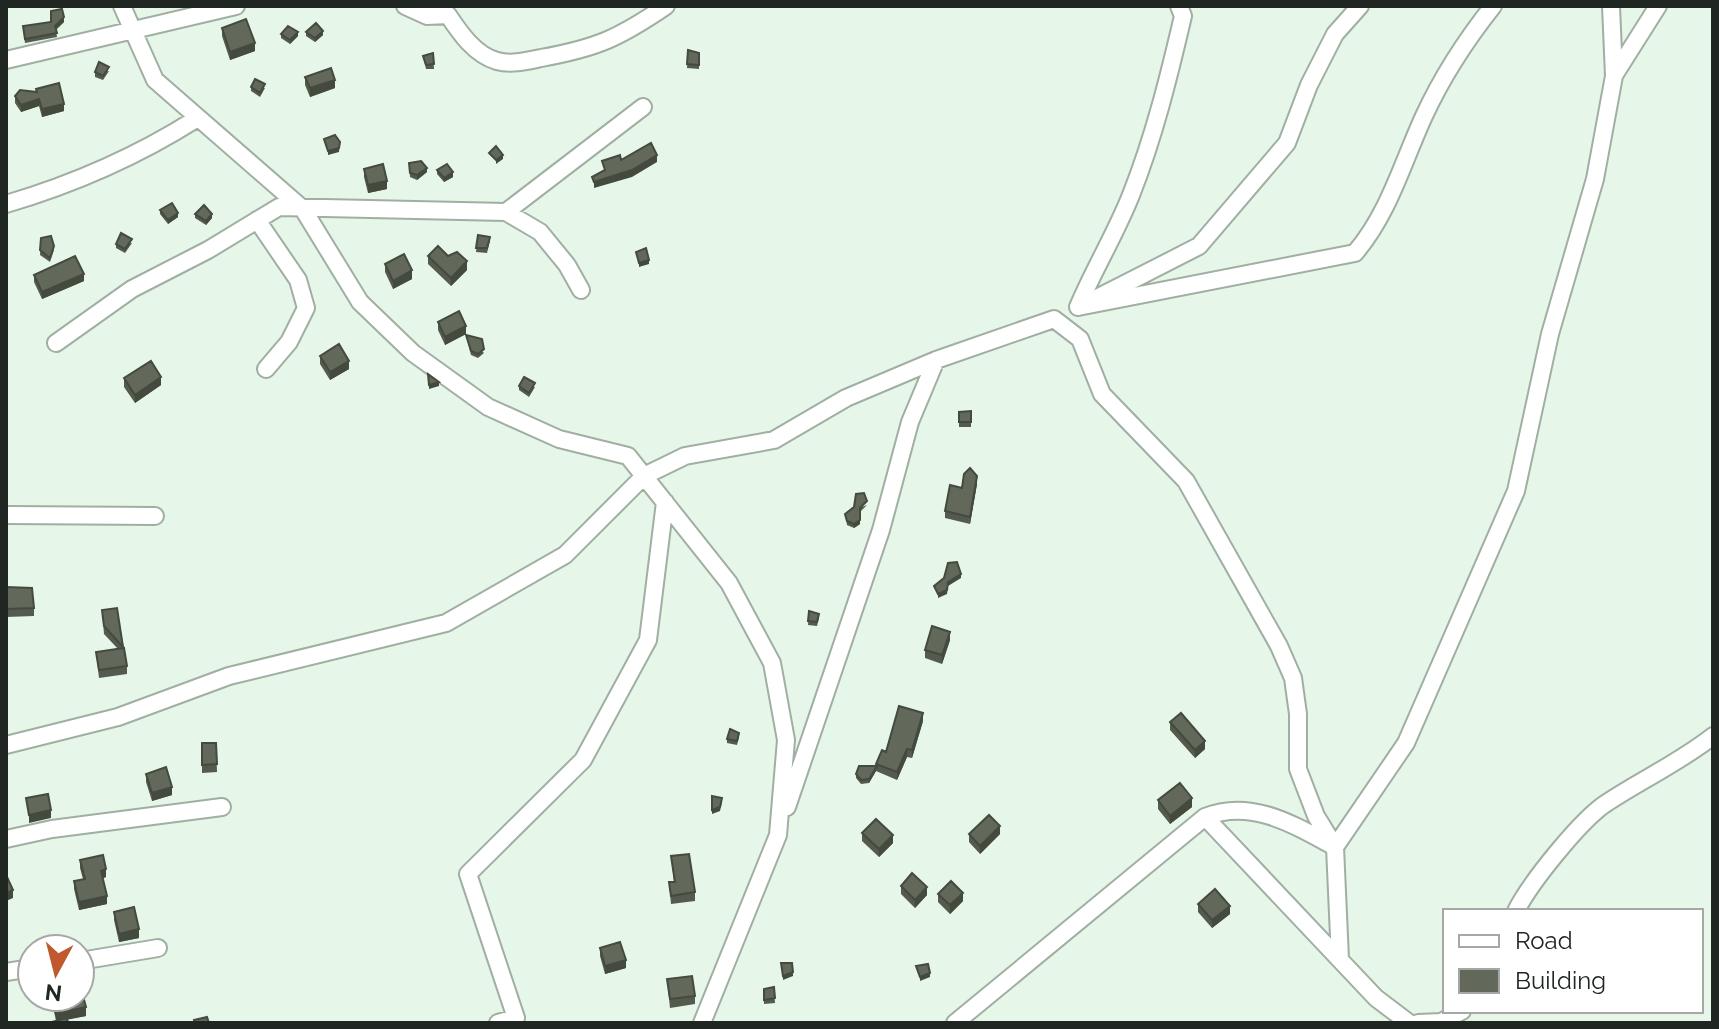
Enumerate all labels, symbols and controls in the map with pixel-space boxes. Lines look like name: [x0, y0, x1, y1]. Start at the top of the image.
legend: [1443, 909, 1703, 1013]
text: Road: [1515, 926, 1573, 955]
north arrow: [16, 933, 96, 1013]
text: Building: [1515, 966, 1606, 995]
text: N: [44, 979, 63, 1007]

